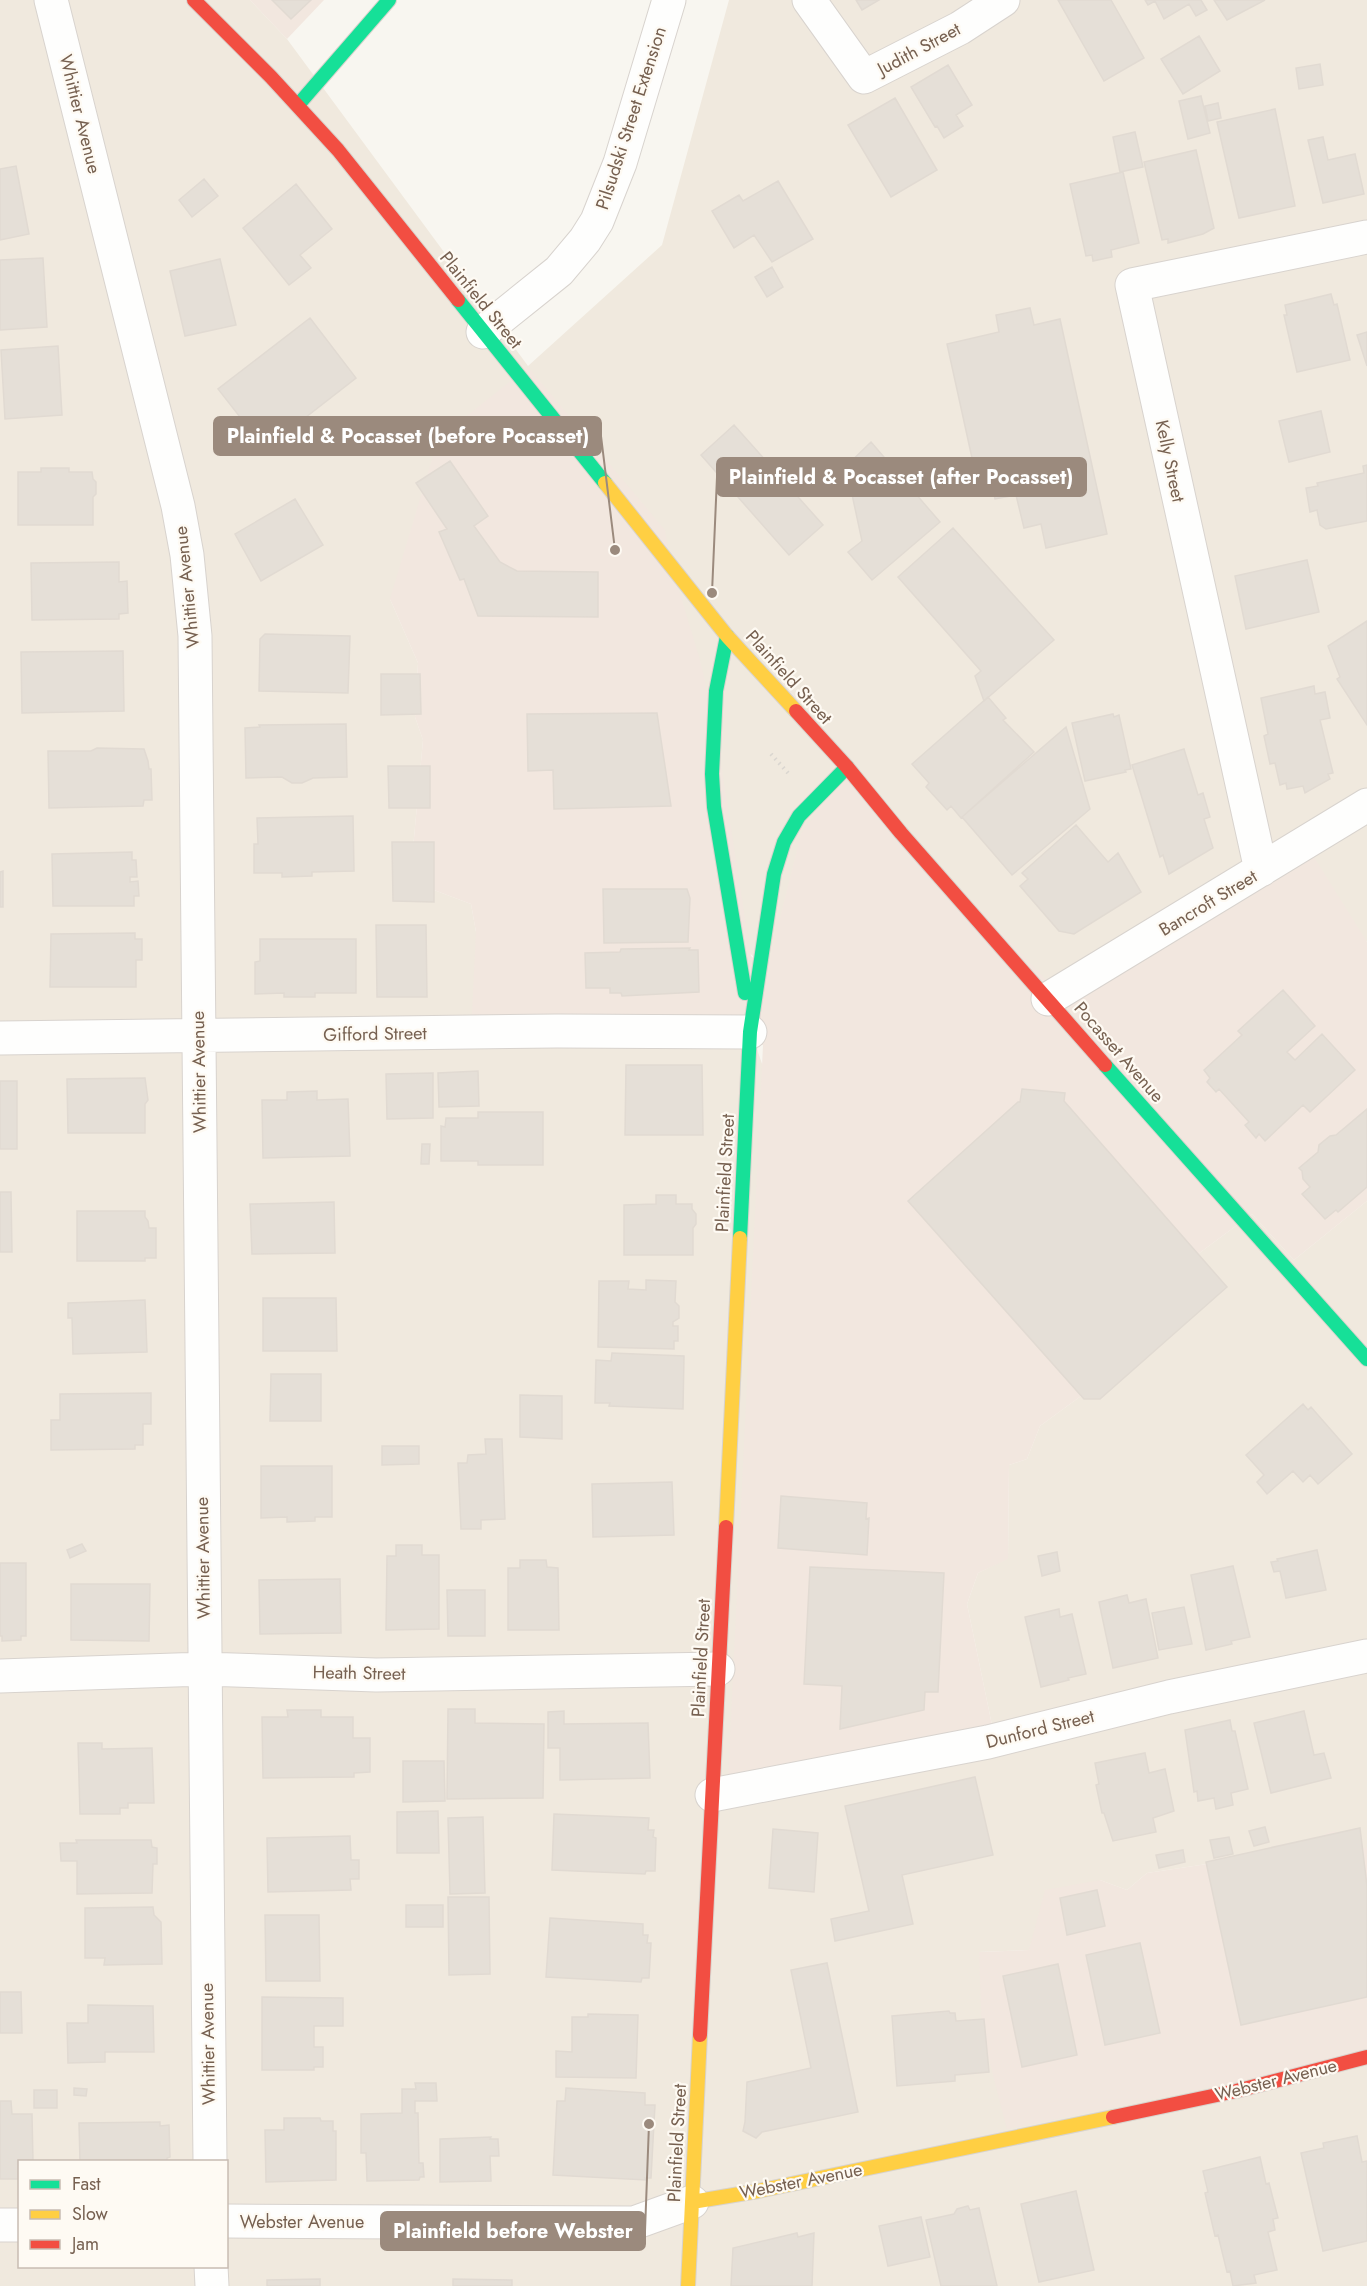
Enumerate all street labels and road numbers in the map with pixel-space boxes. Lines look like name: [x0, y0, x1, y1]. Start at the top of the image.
street label: Judith Street: [871, 16, 966, 83]
street label: Pilsudski Street Extension: [589, 23, 673, 213]
street label: Whittier Avenue: [53, 52, 107, 176]
street label: Plainfield Street: [434, 246, 529, 355]
street label: Kelly Street: [1149, 417, 1192, 505]
street label: Whittier Avenue: [168, 525, 206, 649]
street label: Plainfield Street: [740, 624, 839, 730]
street label: Bancroft Street: [1154, 863, 1263, 943]
street label: Pocasset Avenue: [1068, 996, 1170, 1108]
street label: Whittier Avenue: [185, 1011, 213, 1133]
street label: Gifford Street: [323, 1020, 428, 1048]
street label: Plainfield Street: [709, 1112, 741, 1233]
street label: Whittier Avenue: [189, 1497, 217, 1619]
street label: Plainfield Street: [685, 1597, 717, 1718]
street label: Heath Street: [312, 1659, 406, 1687]
street label: Dunford Street: [983, 1703, 1098, 1755]
street label: Whittier Avenue: [194, 1983, 222, 2105]
street label: Webster Avenue: [1212, 2052, 1340, 2108]
street label: Plainfield Street: [661, 2082, 693, 2203]
street label: Webster Avenue: [737, 2156, 865, 2206]
street label: Webster Avenue: [240, 2209, 364, 2235]

